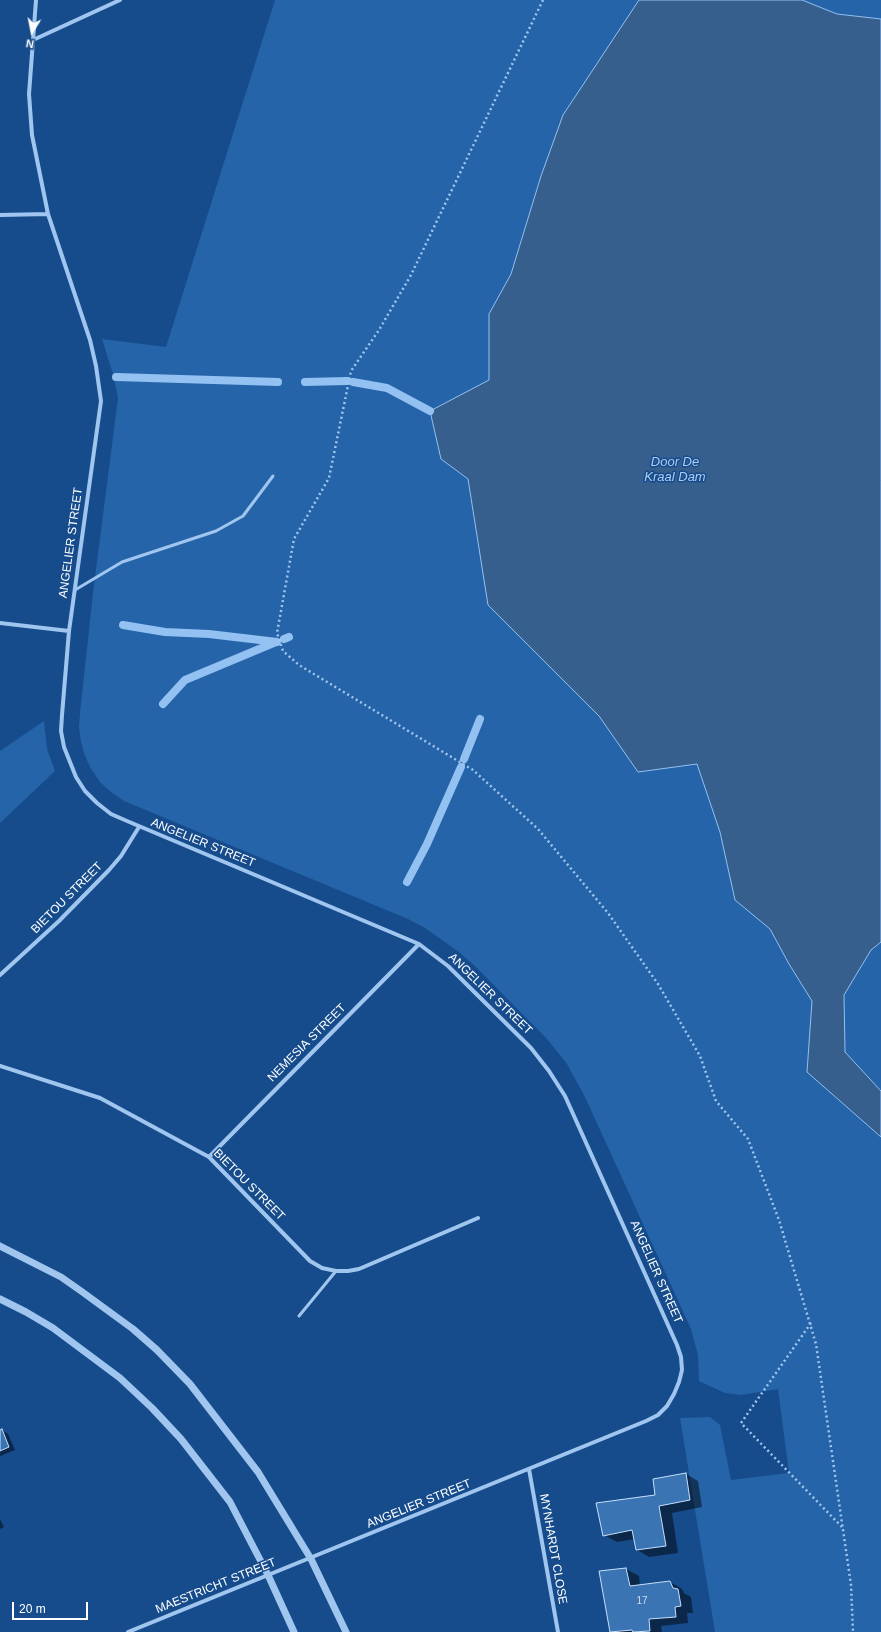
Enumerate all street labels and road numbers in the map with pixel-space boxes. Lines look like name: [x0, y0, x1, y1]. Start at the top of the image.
street label: ANGELIER STREET: [56, 487, 86, 599]
street label: ANGELIER STREET: [149, 815, 257, 871]
street label: BIETOU STREET: [28, 859, 106, 937]
street label: ANGELIER STREET: [445, 950, 535, 1038]
street label: NEMESIA STREET: [265, 1001, 349, 1085]
street label: BIETOU STREET: [210, 1146, 288, 1224]
street label: ANGELIER STREET: [627, 1218, 685, 1326]
street label: ANGELIER STREET: [365, 1476, 473, 1532]
street label: MYNHARDT CLOSE: [536, 1493, 570, 1605]
street label: MAESTRICHT STREET: [154, 1555, 278, 1617]

